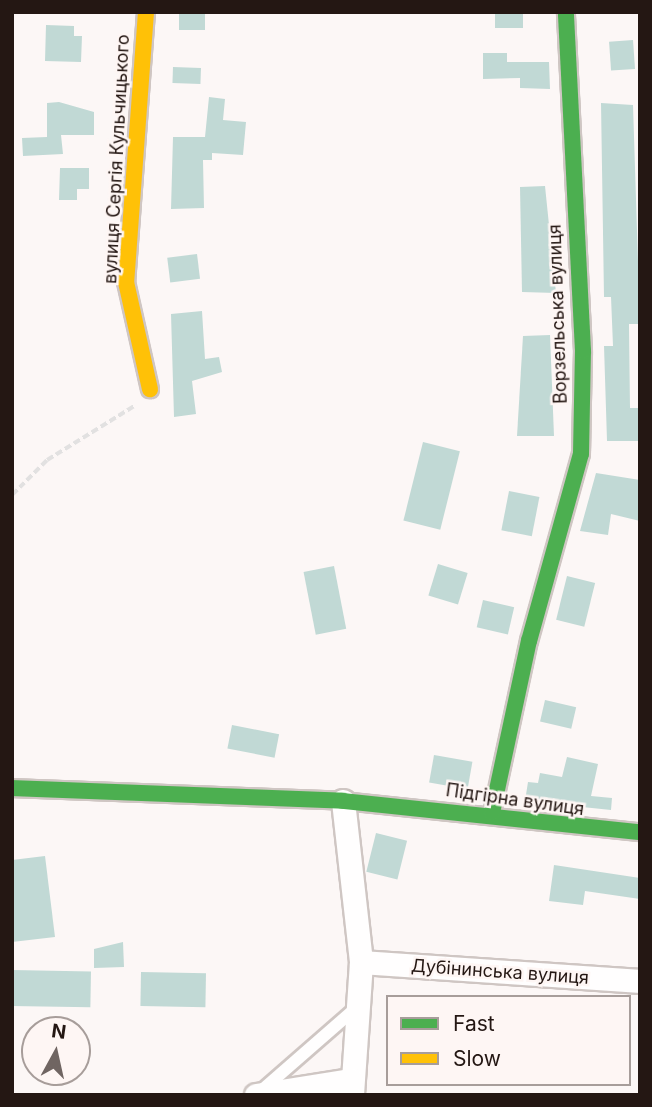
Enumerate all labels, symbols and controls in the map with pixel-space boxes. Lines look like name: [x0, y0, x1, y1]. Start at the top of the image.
street label: вулиця Сергія Кульчицького: [100, 34, 134, 284]
street label: Ворзельська вулиця: [544, 224, 572, 404]
street label: Підгірна вулиця: [444, 780, 586, 820]
street label: Дубінинська вулиця: [410, 955, 590, 989]
legend: [386, 995, 631, 1086]
text: Fast: [453, 1011, 495, 1036]
north arrow: [21, 1016, 91, 1086]
text: N: [50, 1019, 67, 1044]
text: Slow: [453, 1046, 501, 1071]

